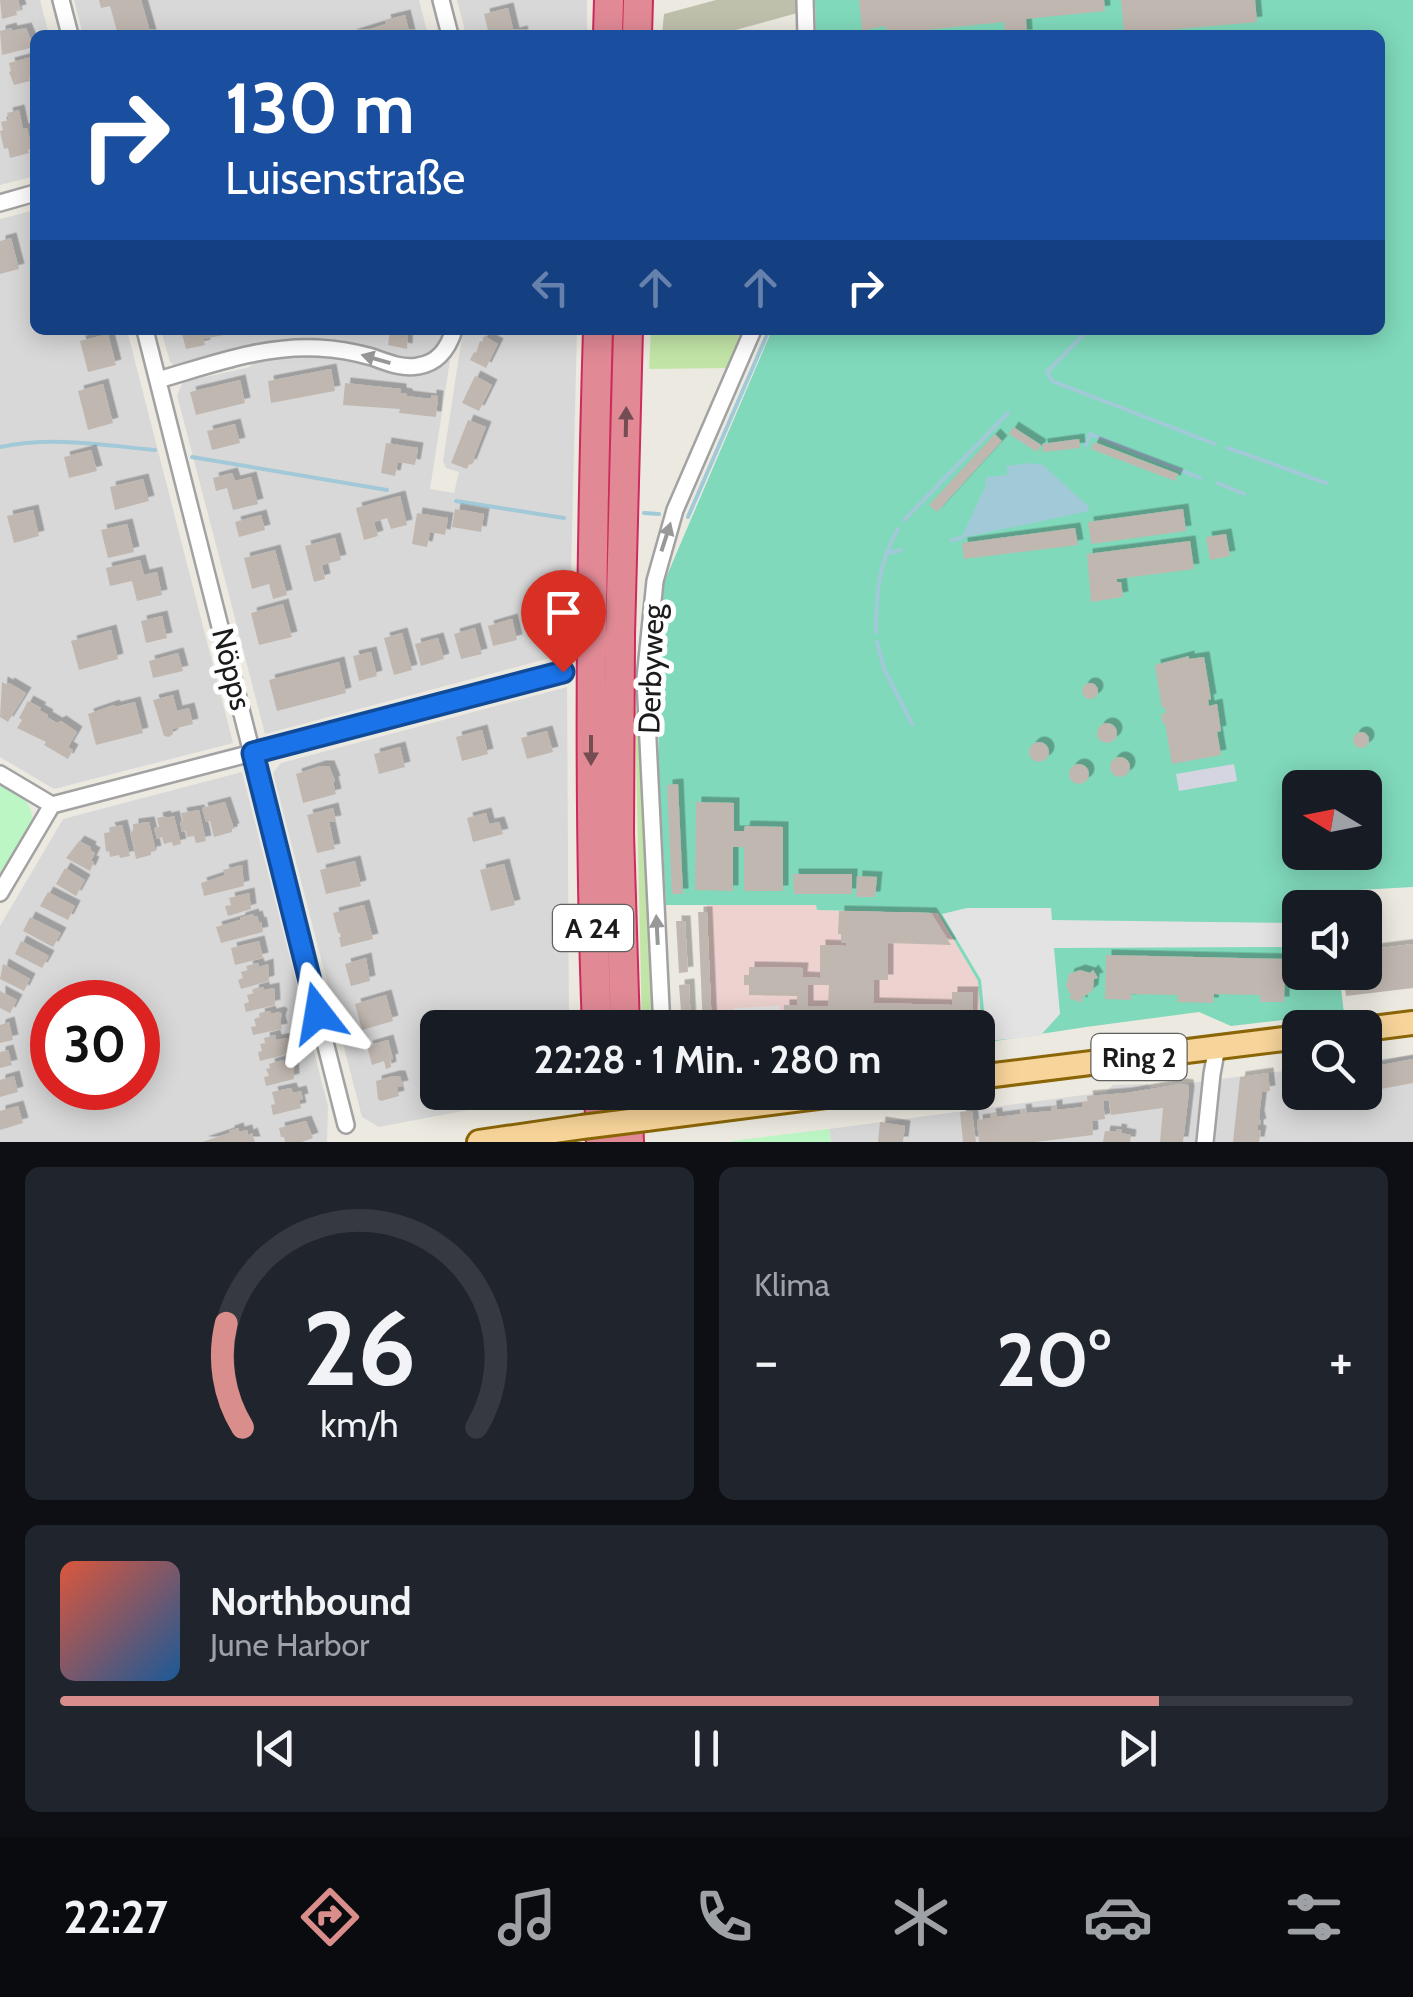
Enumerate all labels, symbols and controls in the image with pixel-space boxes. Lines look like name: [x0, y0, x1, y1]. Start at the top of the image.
text: 130 m: [225, 65, 415, 151]
icon: right: [60, 70, 190, 200]
text: Luisenstraße: [225, 151, 465, 205]
icon: left: [523, 260, 578, 315]
icon: ahead: [628, 260, 683, 315]
icon: ahead: [733, 260, 788, 315]
icon: right: [838, 260, 893, 315]
one-way arrow: [360, 351, 391, 366]
one-way arrow: [618, 405, 634, 437]
one-way arrow: [659, 522, 674, 552]
pin: [521, 570, 606, 673]
icon: arrive: [536, 585, 591, 640]
street label: Derbyweg: [630, 602, 672, 735]
street label: Nöpps: [204, 624, 260, 714]
one-way arrow: [583, 734, 599, 766]
north arrow: [1282, 770, 1382, 870]
map controls: [1282, 770, 1382, 1110]
button: sound: [1282, 890, 1382, 990]
road number: A 24: [553, 905, 633, 951]
one-way arrow: [649, 914, 665, 946]
position arrow: [266, 961, 370, 1065]
speed limit sign: 30: [30, 980, 160, 1110]
button: search: [1282, 1010, 1382, 1110]
road number: Ring 2: [1092, 1034, 1186, 1080]
text: 22:28 · 1 Min. · 280 m: [534, 1036, 881, 1083]
text: Klima: [754, 1265, 830, 1304]
text: 26: [303, 1285, 416, 1411]
text: 20°: [996, 1314, 1111, 1405]
text: −: [754, 1327, 778, 1394]
text: +: [1329, 1327, 1353, 1394]
text: km/h: [320, 1403, 399, 1446]
text: Northbound: [210, 1578, 412, 1625]
text: June Harbor: [210, 1625, 369, 1664]
icon: previous: [248, 1721, 303, 1776]
icon: pause: [679, 1721, 734, 1776]
icon: next: [1110, 1721, 1165, 1776]
icon: directions: [295, 1882, 365, 1952]
icon: music: [492, 1882, 562, 1952]
icon: phone: [689, 1882, 759, 1952]
icon: climate: [886, 1882, 956, 1952]
icon: car: [1083, 1882, 1153, 1952]
icon: filters: [1279, 1882, 1349, 1952]
text: 22:27: [63, 1890, 168, 1944]

